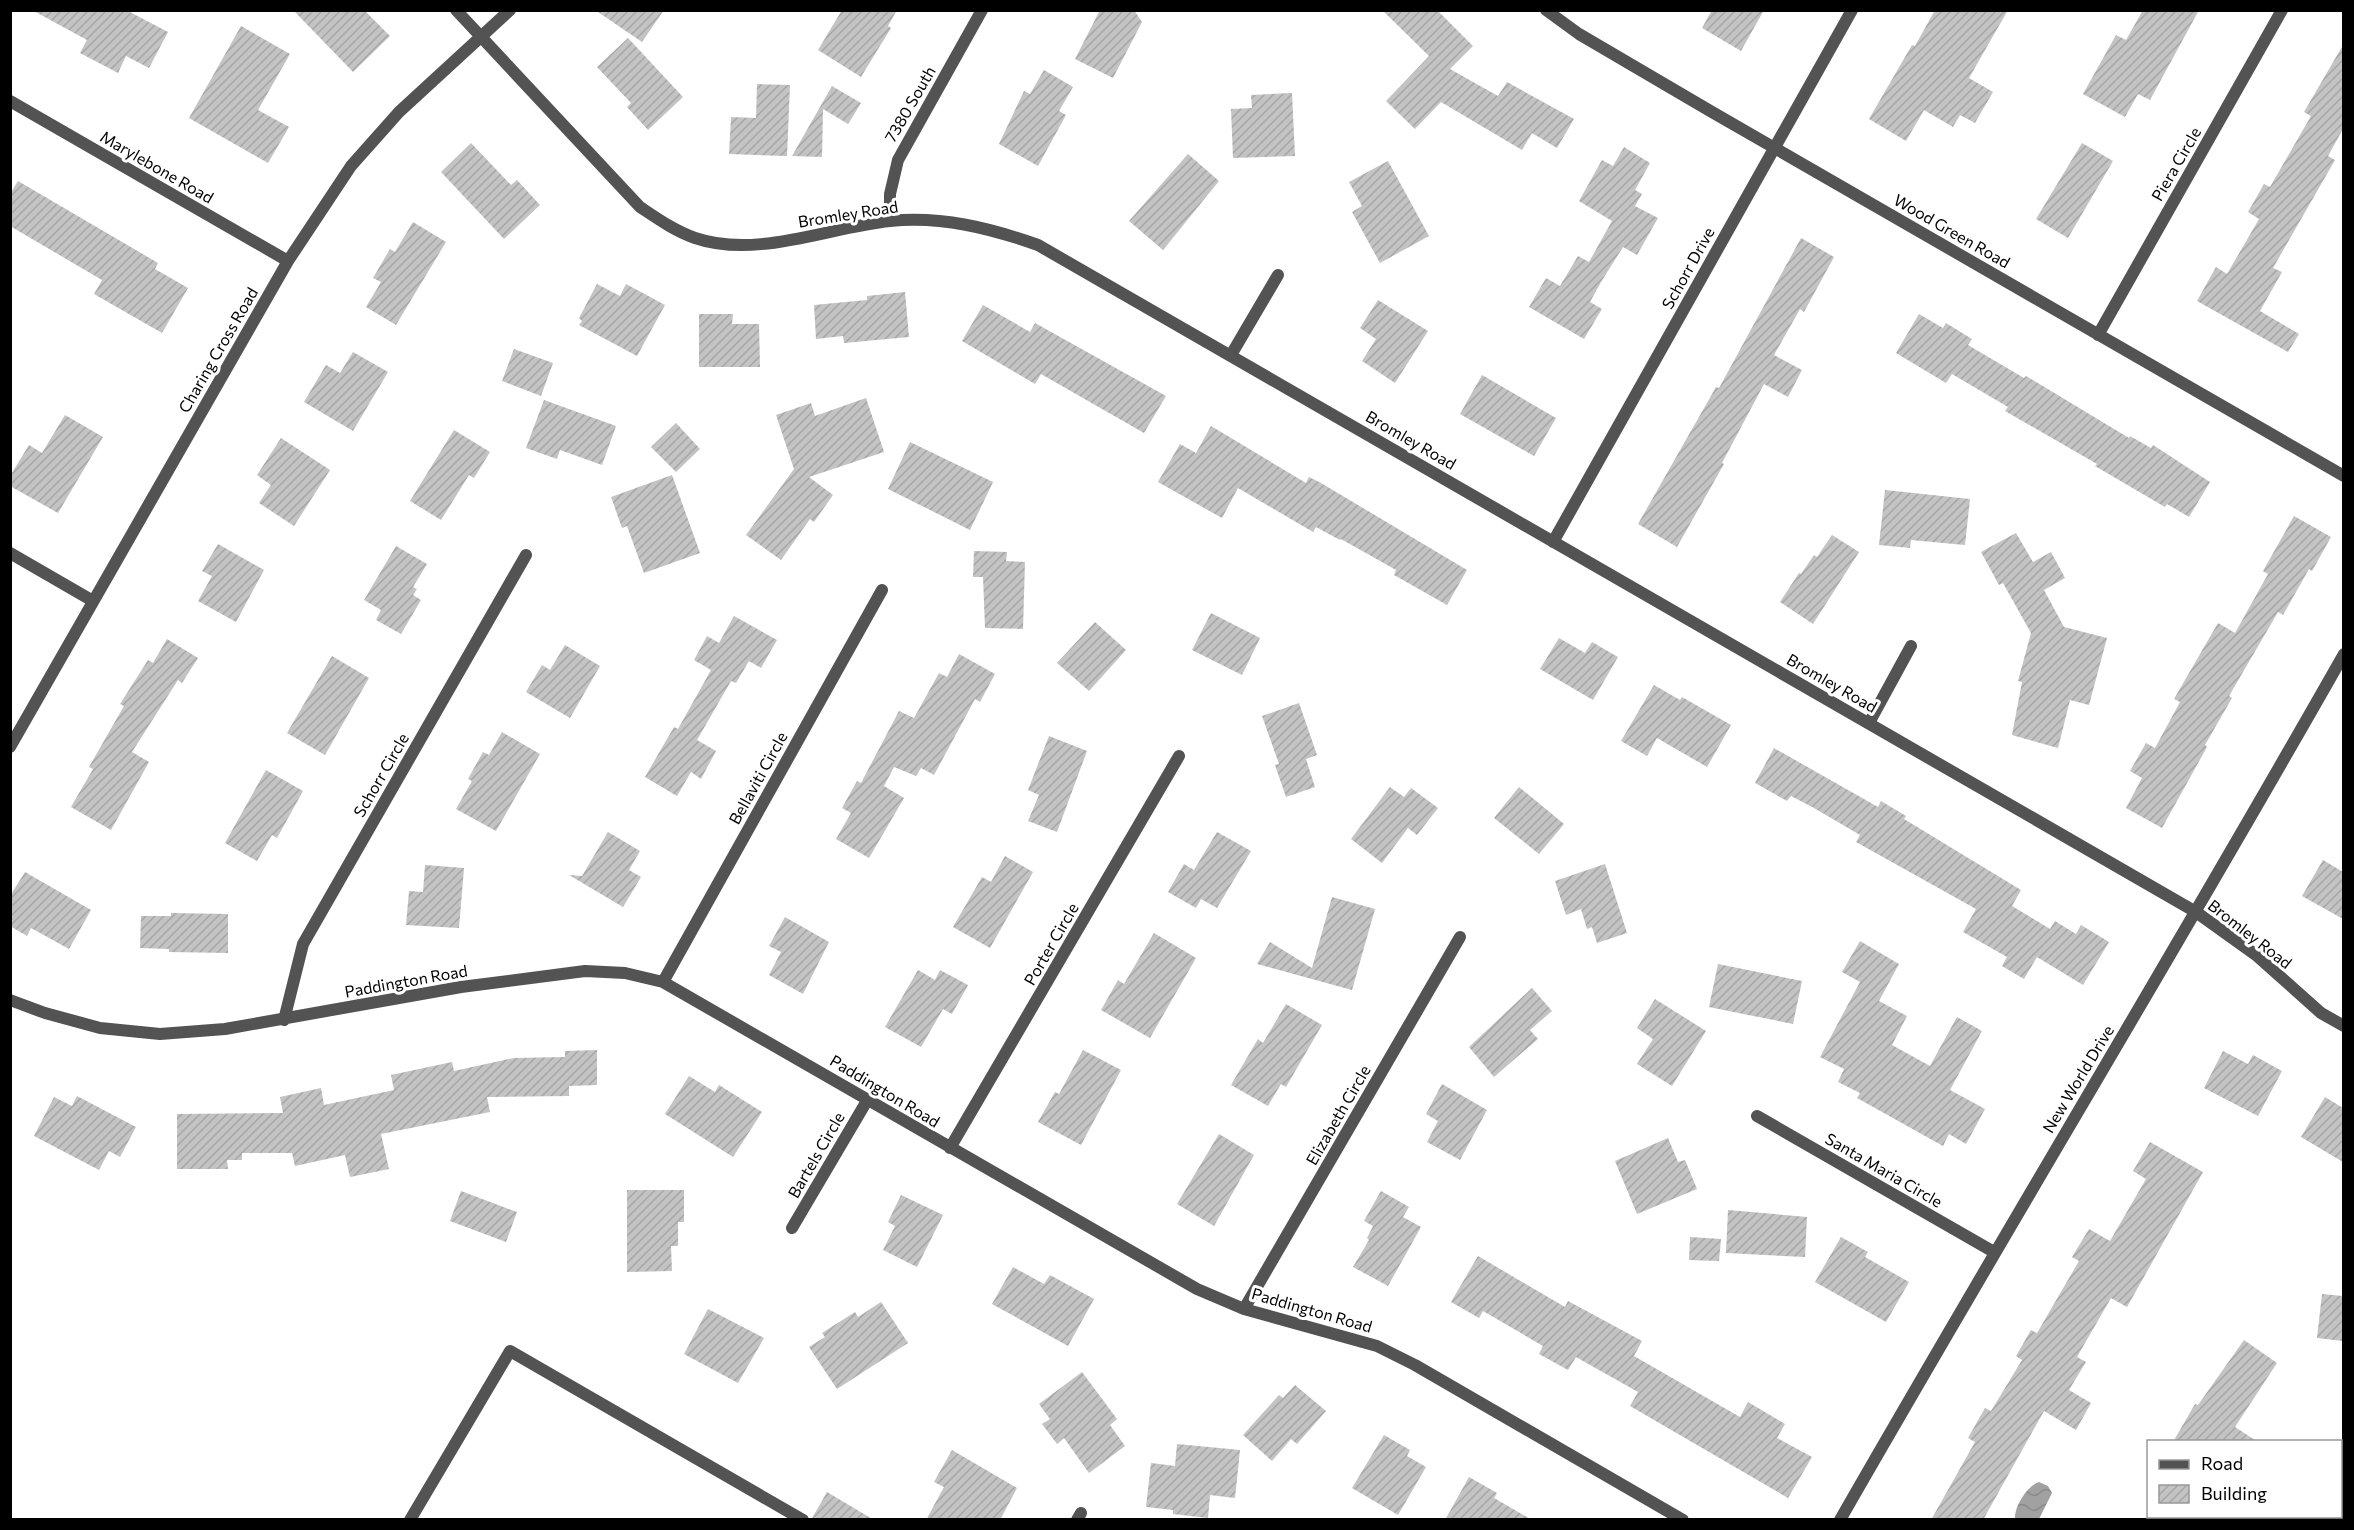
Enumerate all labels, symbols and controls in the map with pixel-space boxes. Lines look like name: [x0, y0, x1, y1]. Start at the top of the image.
street label: 7380 South: [880, 62, 939, 145]
street label: Piera Circle: [2147, 124, 2204, 204]
street label: Marylebone Road: [97, 126, 217, 207]
street label: Wood Green Road: [1891, 190, 2014, 272]
street label: Bromley Road: [797, 196, 899, 231]
street label: Schorr Drive: [1657, 224, 1718, 312]
street label: Charing Cross Road: [174, 284, 261, 416]
street label: Bromley Road: [1363, 406, 1460, 473]
street label: Bromley Road: [1784, 649, 1881, 716]
street label: Bellaviti Circle: [724, 728, 791, 827]
street label: Schorr Circle: [349, 730, 412, 820]
street label: Bromley Road: [2205, 895, 2296, 972]
street label: Porter Circle: [1019, 899, 1082, 988]
street label: Paddington Road: [343, 960, 469, 1001]
street label: New World Drive: [2038, 1021, 2117, 1136]
street label: Paddington Road: [827, 1050, 943, 1131]
street label: Elizabeth Circle: [1301, 1061, 1374, 1168]
street label: Bartels Circle: [783, 1108, 848, 1201]
street label: Santa Maria Circle: [1822, 1128, 1946, 1211]
street label: Paddington Road: [1250, 1283, 1375, 1336]
legend: [2147, 1440, 2342, 1518]
text: Road: [2201, 1452, 2243, 1474]
text: Building: [2201, 1482, 2267, 1504]

